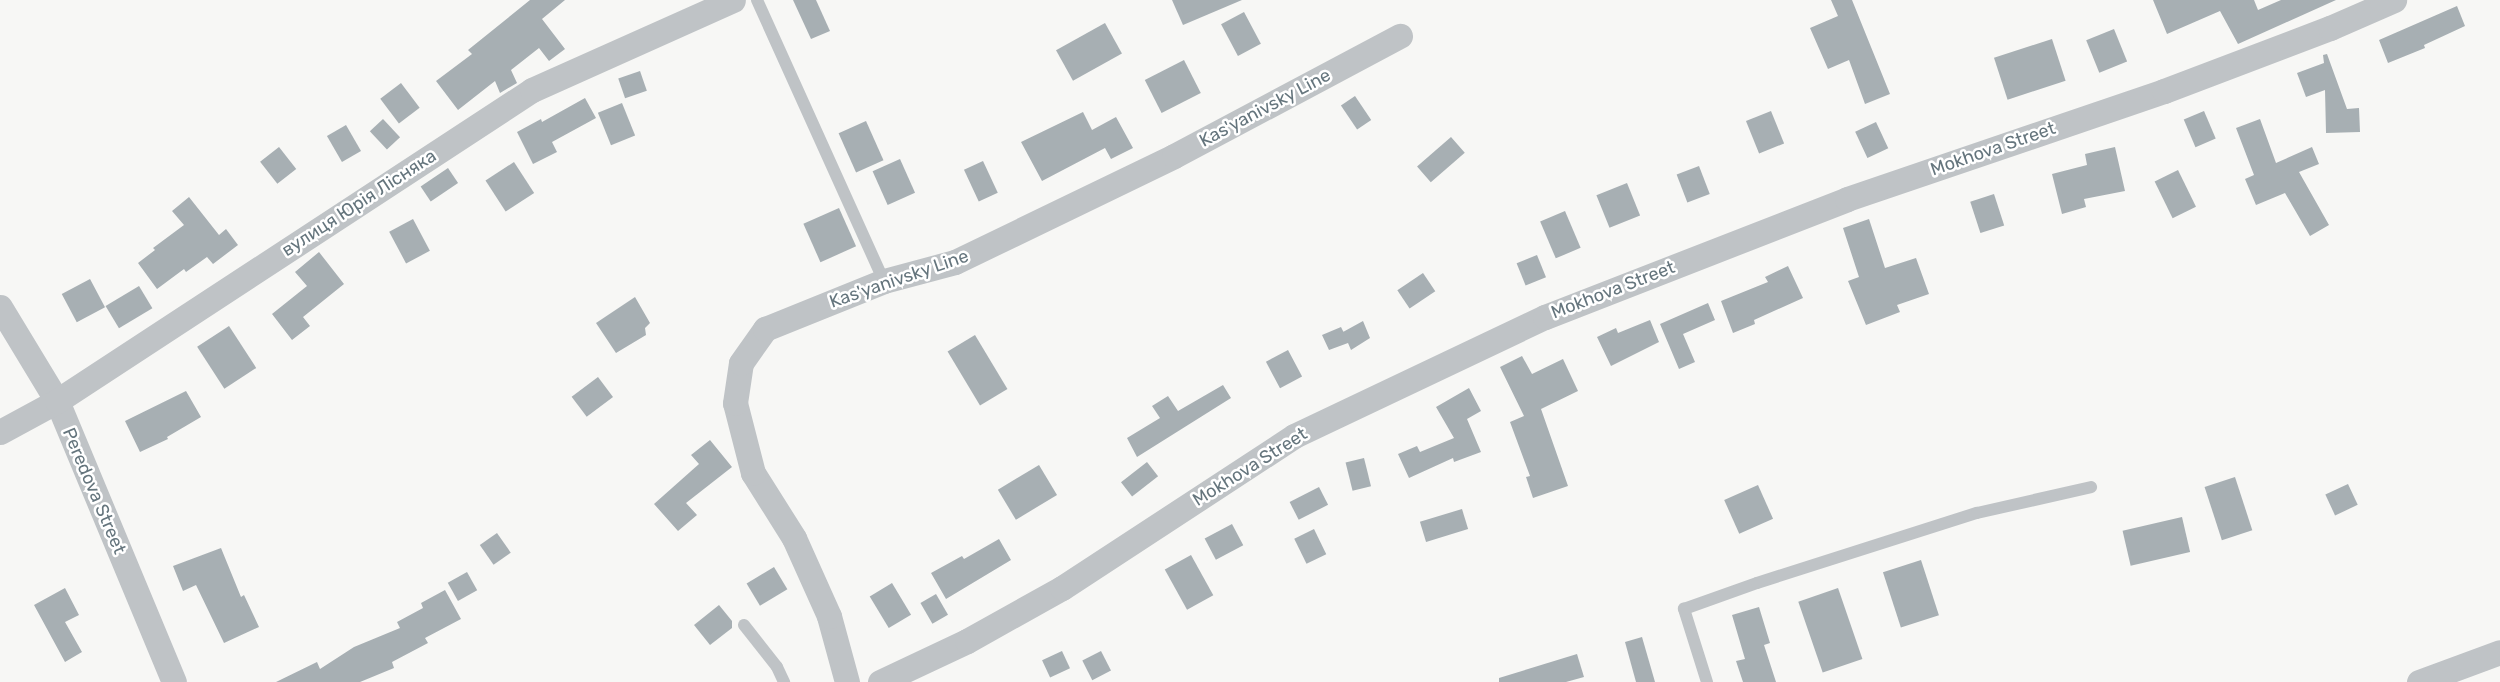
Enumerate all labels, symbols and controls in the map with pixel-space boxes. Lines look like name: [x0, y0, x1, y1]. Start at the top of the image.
street label: Kas'yanivsky Line: [1195, 64, 1335, 152]
street label: Mokhova Street: [1928, 117, 2058, 181]
street label: вулиця Юрія Лісняка: [278, 145, 440, 261]
street label: Kas'yanivsky Line: [826, 245, 972, 313]
street label: Mokhova Street: [1548, 256, 1678, 324]
street label: Mokhova Street: [1189, 423, 1311, 511]
street label: Peredova Street: [58, 425, 130, 557]

